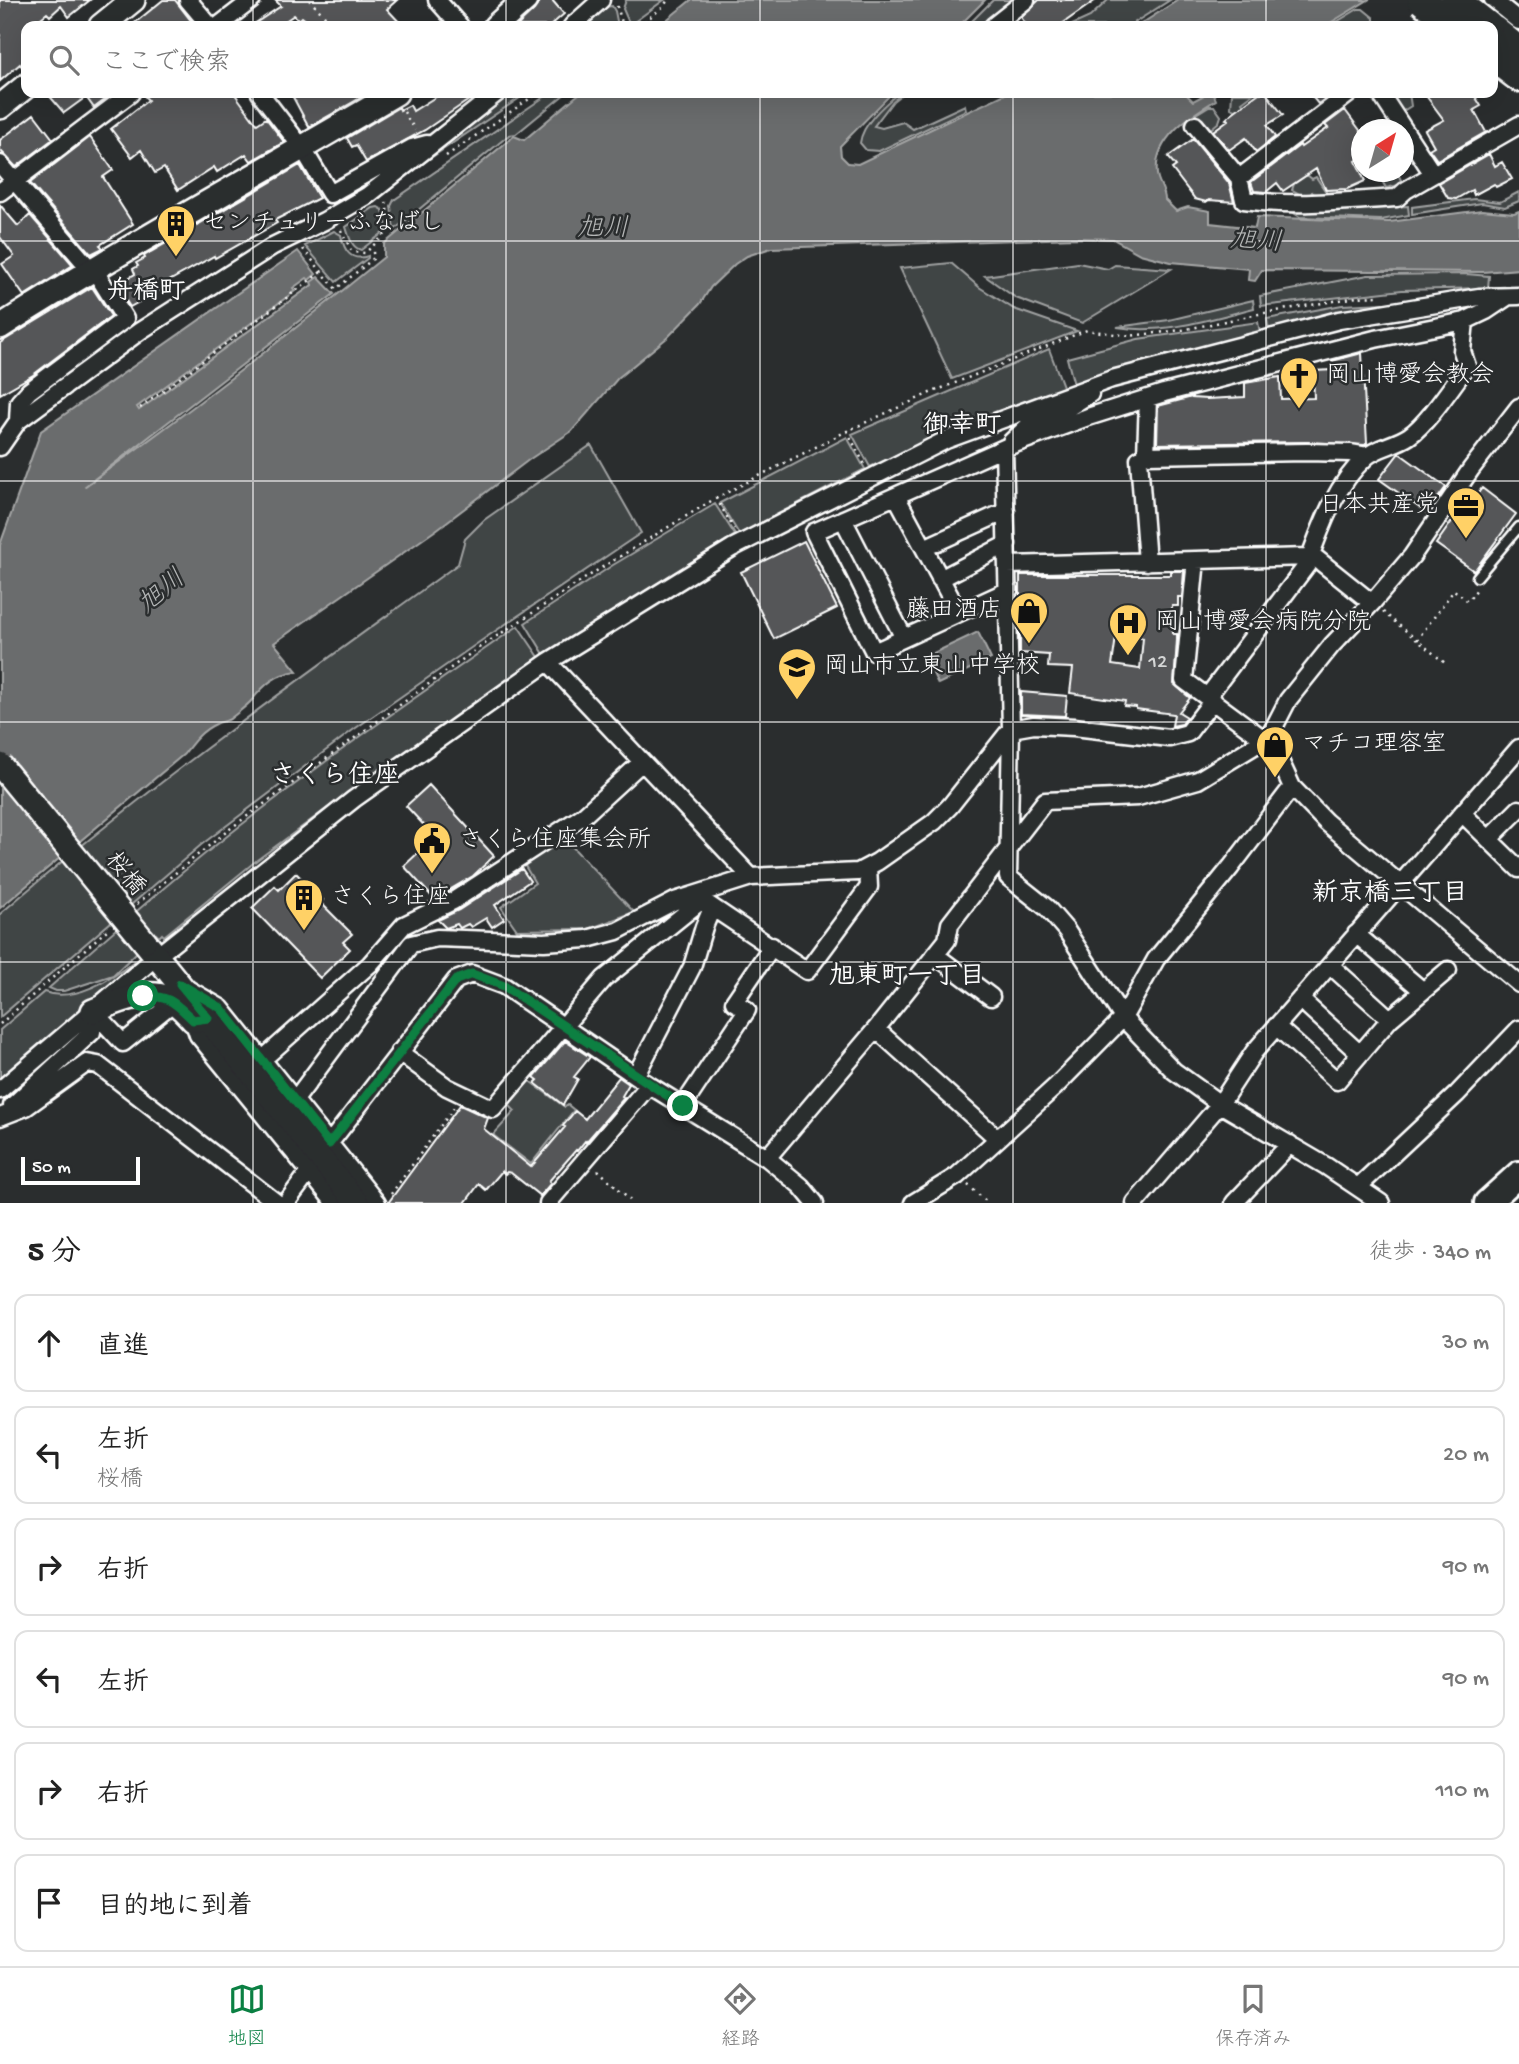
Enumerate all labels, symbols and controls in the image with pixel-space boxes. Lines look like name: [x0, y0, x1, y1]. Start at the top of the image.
search box: [21, 21, 1498, 98]
icon: search: [45, 41, 83, 79]
text: ここで検索: [101, 49, 231, 80]
north arrow: [1351, 119, 1414, 182]
building icon: センチュリーふなばし: [155, 203, 197, 258]
place label: センチュリーふなばし: [203, 210, 444, 239]
water label: 旭川: [577, 214, 629, 246]
water label: 旭川: [1229, 225, 1283, 260]
district label: 舟橋町: [107, 276, 185, 309]
church icon: 岡山博愛会教会: [1278, 355, 1320, 410]
place label: 岡山博愛会教会: [1326, 361, 1494, 391]
district label: 御幸町: [923, 410, 1001, 443]
office icon: 日本共産党: [1445, 485, 1487, 540]
place label: 日本共産党: [1319, 491, 1439, 521]
water label: 旭川: [132, 564, 193, 622]
shop icon: 藤田酒店: [1008, 590, 1050, 645]
place label: 藤田酒店: [906, 596, 1002, 626]
hospital icon: 岡山博愛会病院分院: [1107, 602, 1149, 657]
place label: 岡山博愛会病院分院: [1155, 608, 1371, 638]
school or university icon: 岡山市立東山中学校: [776, 646, 818, 701]
house number: 12: [1148, 651, 1167, 676]
place label: 岡山市立東山中学校: [824, 652, 1040, 682]
shop icon: マチコ理容室: [1254, 724, 1296, 779]
place label: マチコ理容室: [1302, 730, 1446, 760]
district label: さくら住座: [270, 760, 400, 793]
public building icon: さくら住座集会所: [411, 820, 453, 875]
place label: さくら住座集会所: [459, 826, 651, 856]
street label: 桜橋: [98, 847, 150, 903]
building icon: さくら住座: [283, 877, 325, 932]
district label: 新京橋三丁目: [1312, 878, 1468, 911]
place label: さくら住座: [331, 883, 451, 913]
district label: 旭東町一丁目: [829, 961, 985, 994]
route start: [127, 980, 158, 1011]
route end: [667, 1090, 698, 1121]
scale bar: [21, 1154, 140, 1186]
text: 50 m: [32, 1157, 71, 1180]
text: 5 分: [28, 1237, 81, 1272]
text: 徒歩 · 340 m: [1369, 1240, 1491, 1267]
icon: ahead: [30, 1324, 68, 1362]
text: 30 m: [1442, 1330, 1489, 1357]
text: 直進: [97, 1333, 149, 1364]
text: 左折: [97, 1427, 149, 1458]
icon: left: [30, 1436, 68, 1474]
text: 20 m: [1443, 1442, 1489, 1469]
text: 桜橋: [97, 1467, 143, 1494]
icon: right: [30, 1548, 68, 1586]
text: 90 m: [1443, 1554, 1489, 1581]
text: 右折: [97, 1557, 149, 1588]
icon: left: [30, 1660, 68, 1698]
text: 90 m: [1443, 1666, 1489, 1693]
text: 左折: [97, 1669, 149, 1700]
icon: right: [30, 1772, 68, 1810]
text: 110 m: [1436, 1778, 1489, 1805]
text: 右折: [97, 1781, 149, 1812]
icon: arrive: [30, 1884, 68, 1922]
text: 目的地に到着: [97, 1893, 253, 1924]
tab: 地図: [228, 1980, 266, 2052]
tab: 経路: [721, 1980, 759, 2052]
tab: 保存済み: [1215, 1980, 1291, 2052]

